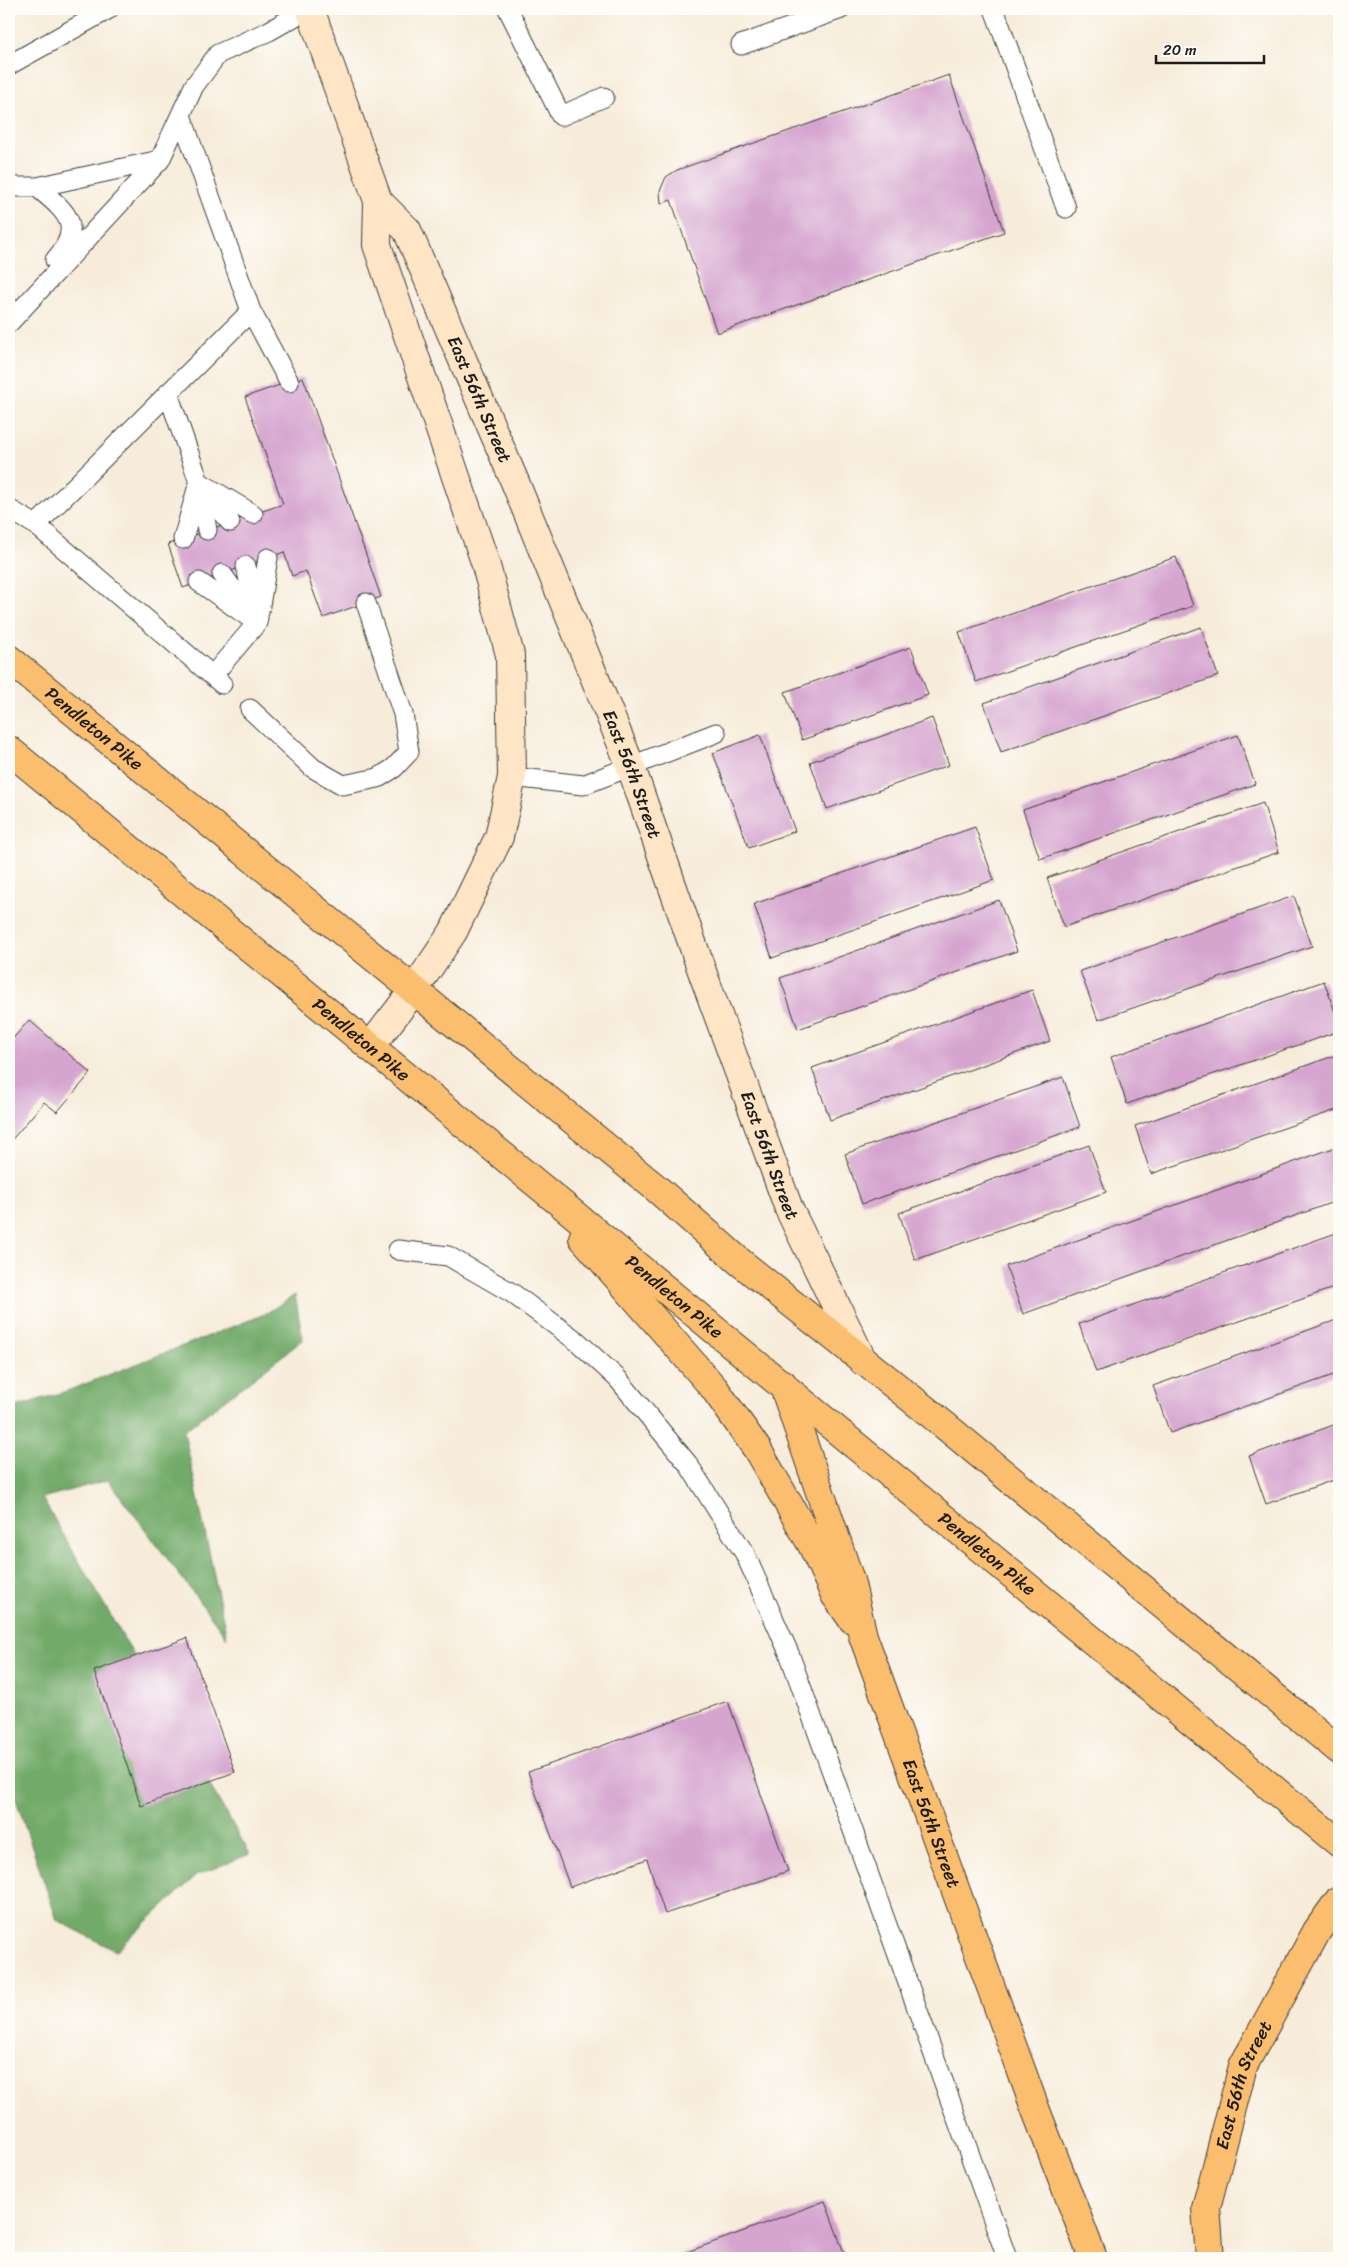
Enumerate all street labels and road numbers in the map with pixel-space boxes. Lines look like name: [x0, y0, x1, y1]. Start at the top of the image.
street label: East 56th Street: [438, 331, 521, 468]
street label: Pendleton Pike: [38, 678, 151, 779]
street label: East 56th Street: [593, 705, 671, 843]
street label: Pendleton Pike: [305, 989, 418, 1090]
street label: East 56th Street: [731, 1086, 808, 1226]
street label: Pendleton Pike: [618, 1246, 731, 1347]
street label: Pendleton Pike: [931, 1503, 1044, 1604]
street label: East 56th Street: [893, 1754, 970, 1893]
street label: East 56th Street: [1206, 2014, 1281, 2153]

